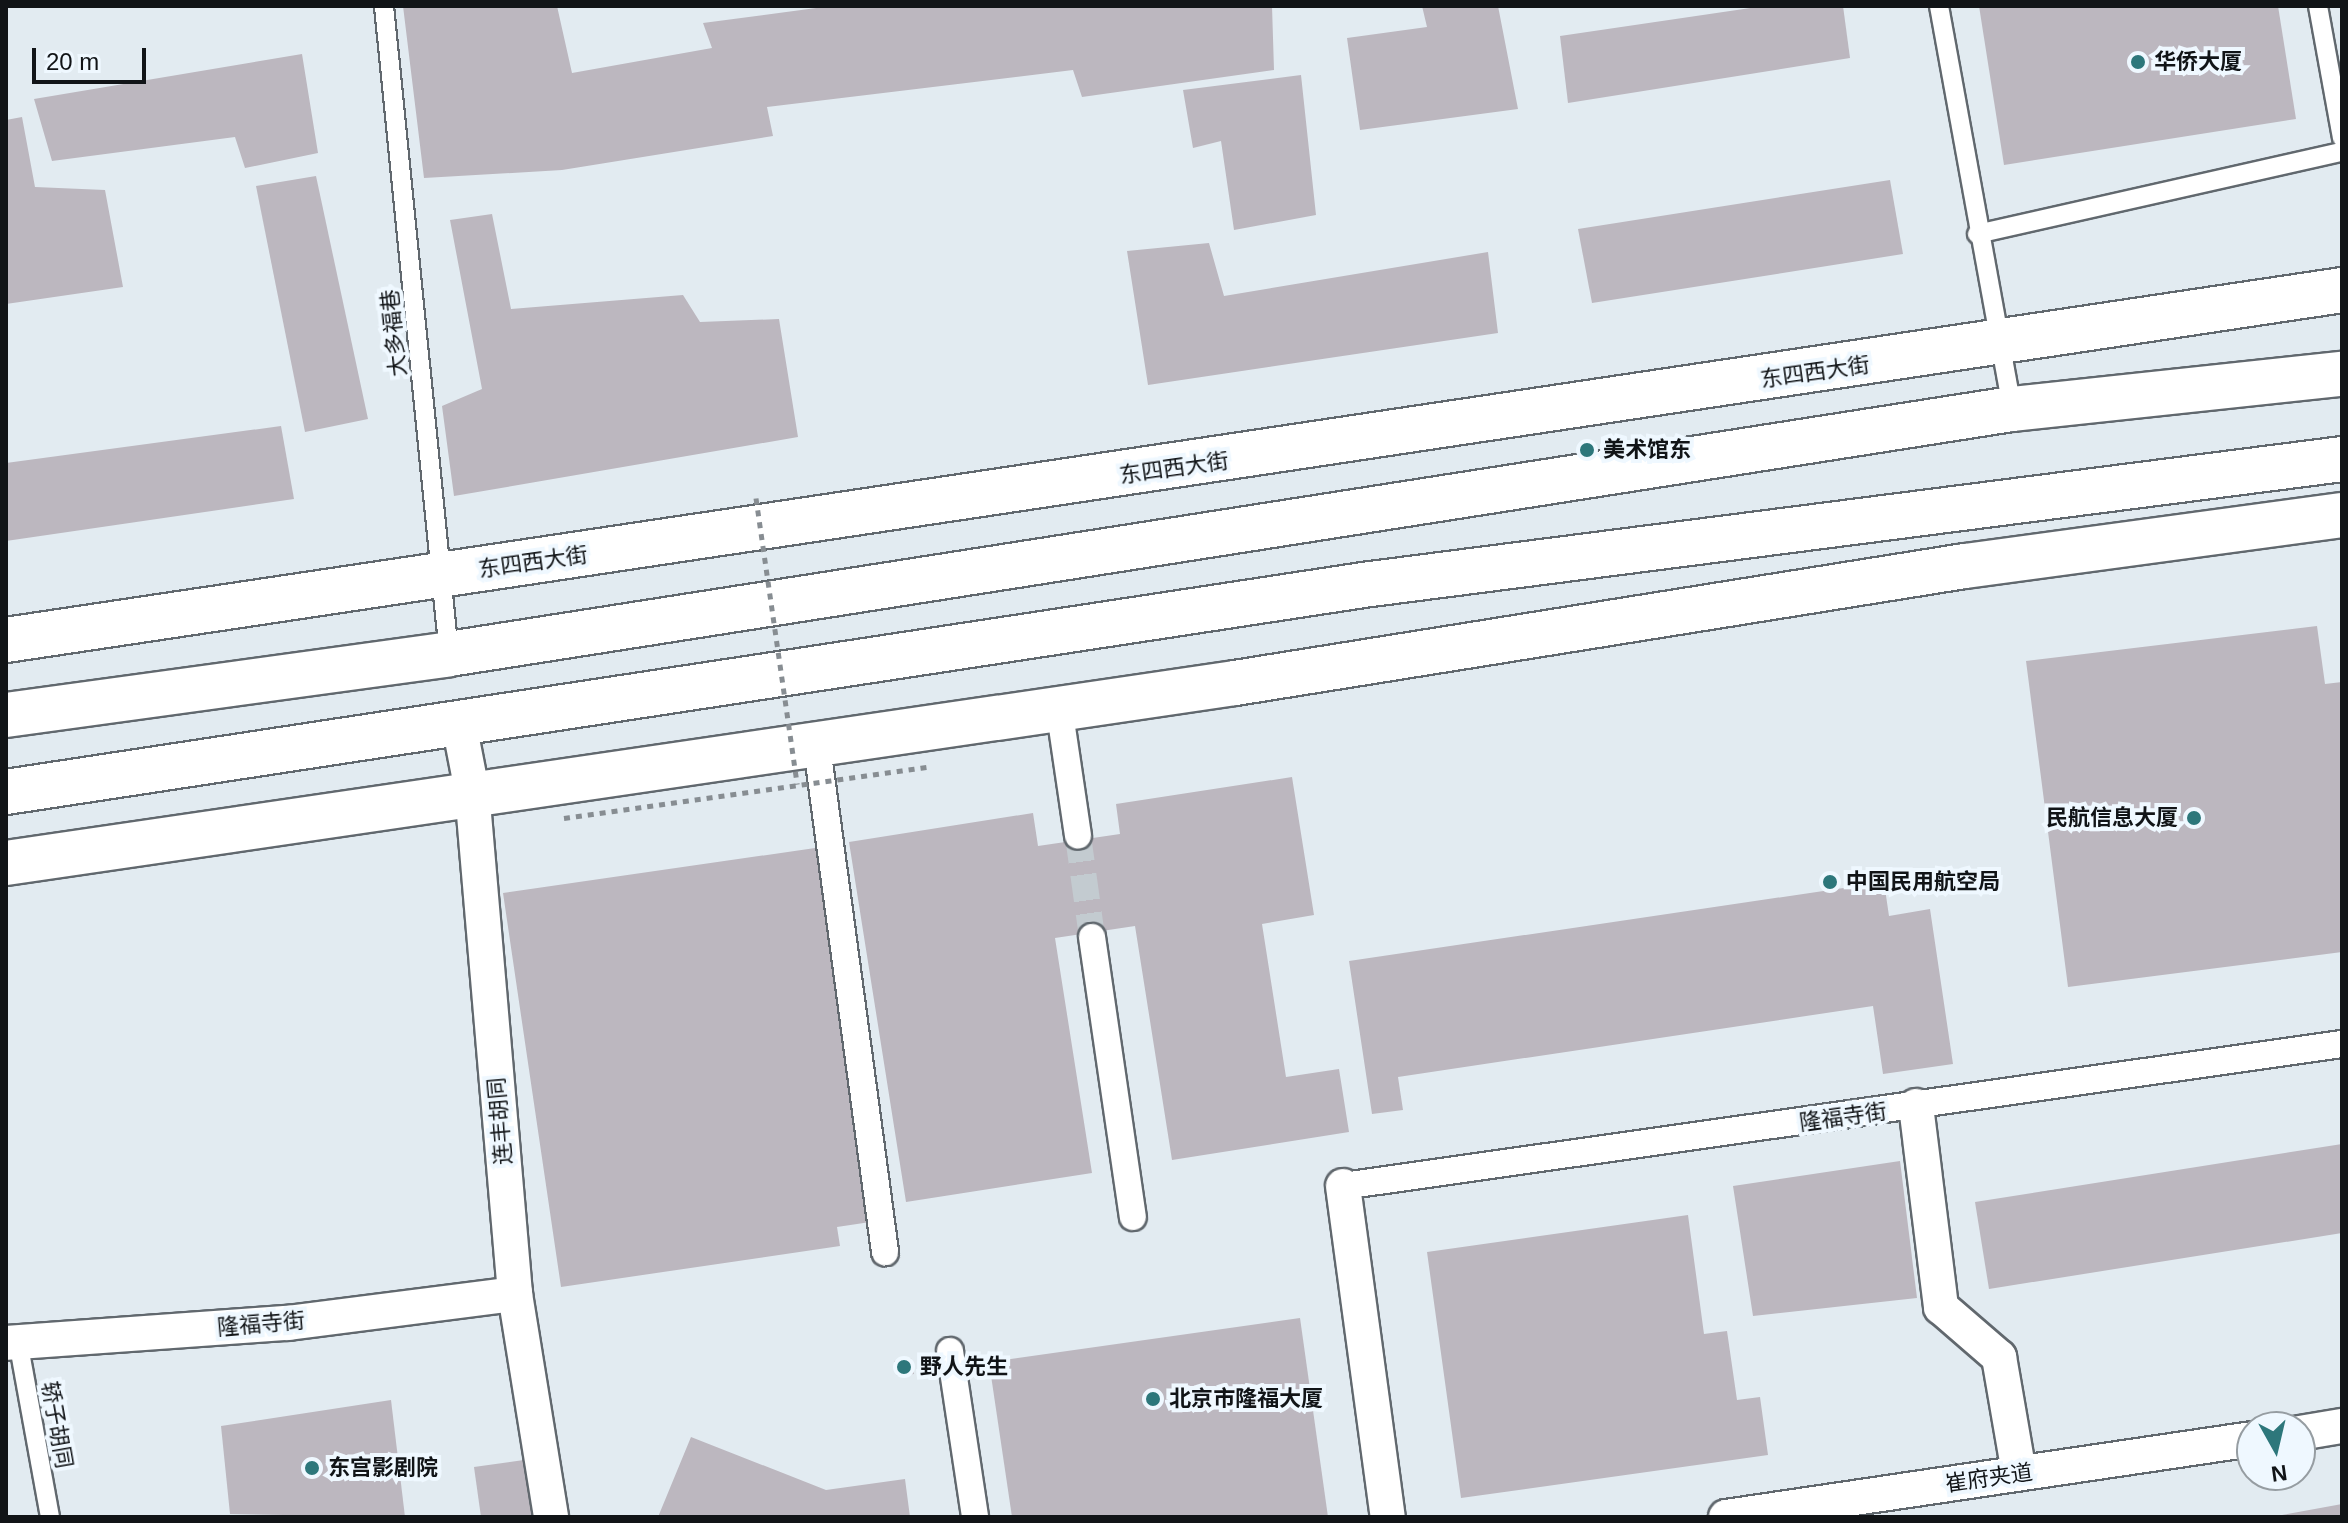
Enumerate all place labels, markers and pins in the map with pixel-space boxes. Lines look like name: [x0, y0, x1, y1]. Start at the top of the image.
place label: 华侨大厦: [2154, 49, 2242, 75]
marker: 华侨大厦: [2129, 53, 2147, 71]
place label: 美术馆东: [1603, 437, 1691, 463]
marker: 美术馆东: [1578, 441, 1596, 459]
place label: 民航信息大厦: [2046, 805, 2178, 831]
marker: 民航信息大厦: [2185, 809, 2203, 827]
place label: 中国民用航空局: [1846, 869, 2000, 895]
marker: 中国民用航空局: [1821, 873, 1839, 891]
place label: 野人先生: [920, 1354, 1008, 1380]
marker: 野人先生: [895, 1358, 913, 1376]
place label: 北京市隆福大厦: [1169, 1386, 1323, 1412]
marker: 北京市隆福大厦: [1144, 1390, 1162, 1408]
place label: 东宫影剧院: [328, 1455, 438, 1481]
marker: 东宫影剧院: [303, 1459, 321, 1477]

